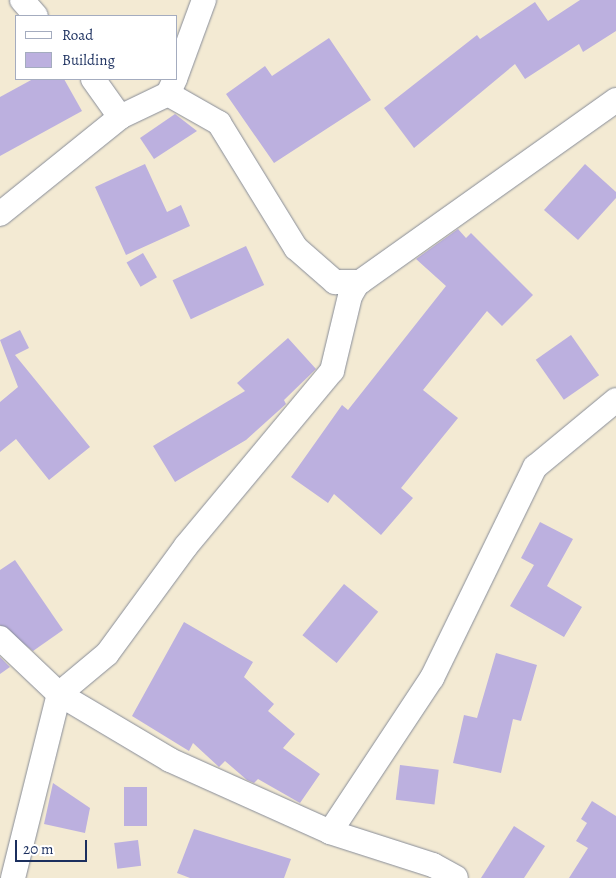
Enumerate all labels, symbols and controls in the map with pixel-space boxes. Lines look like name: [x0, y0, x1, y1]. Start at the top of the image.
legend: [15, 15, 178, 80]
text: Road: [62, 25, 93, 45]
text: Building: [62, 50, 115, 70]
scale bar: [18, 830, 90, 862]
text: 20 m: [23, 839, 54, 859]

